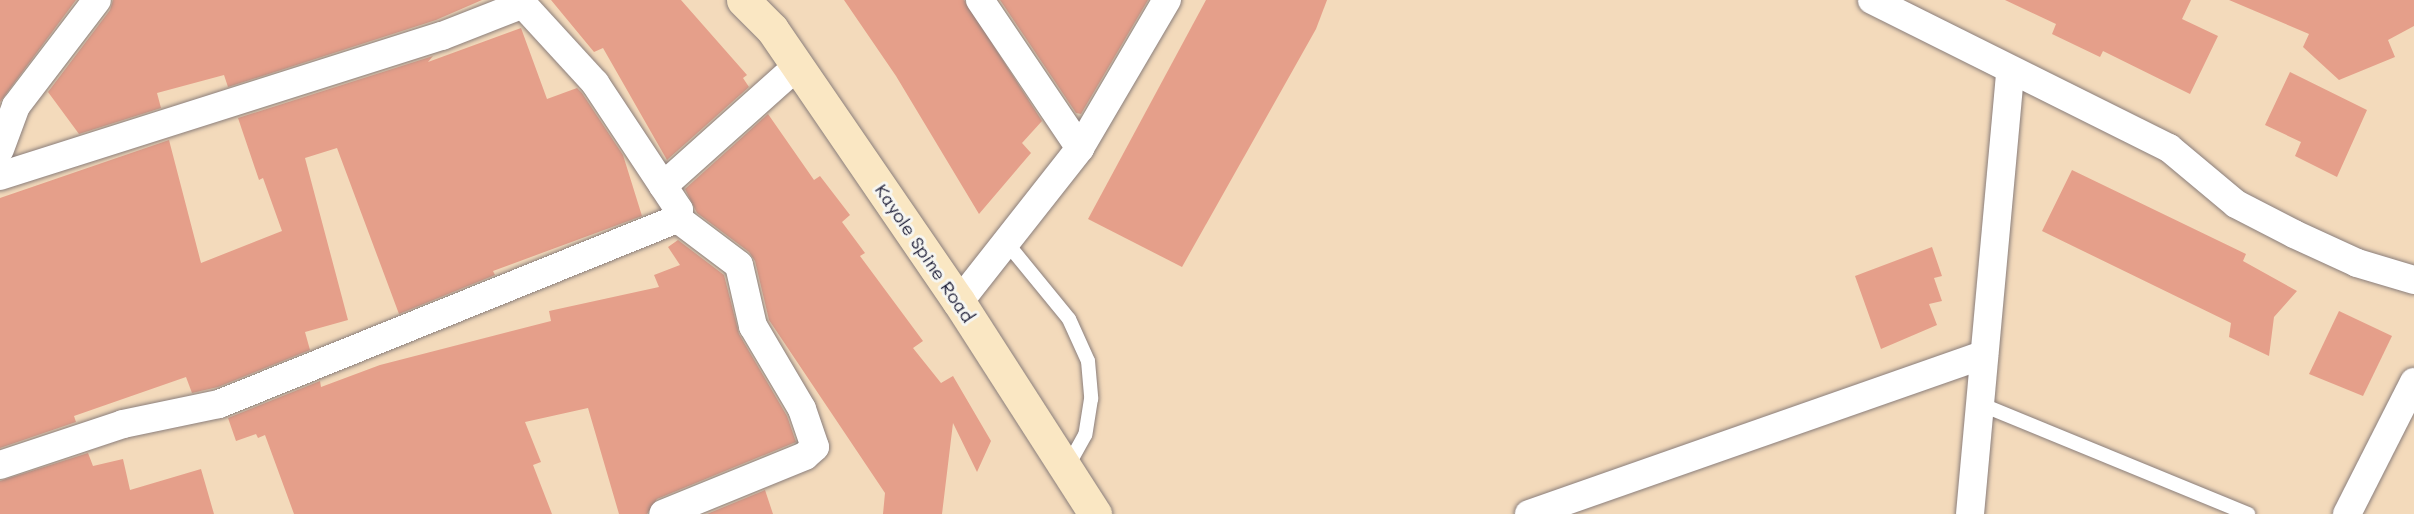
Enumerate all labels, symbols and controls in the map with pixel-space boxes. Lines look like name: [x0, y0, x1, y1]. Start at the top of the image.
street label: Kayole Spine Road: [871, 180, 979, 326]

